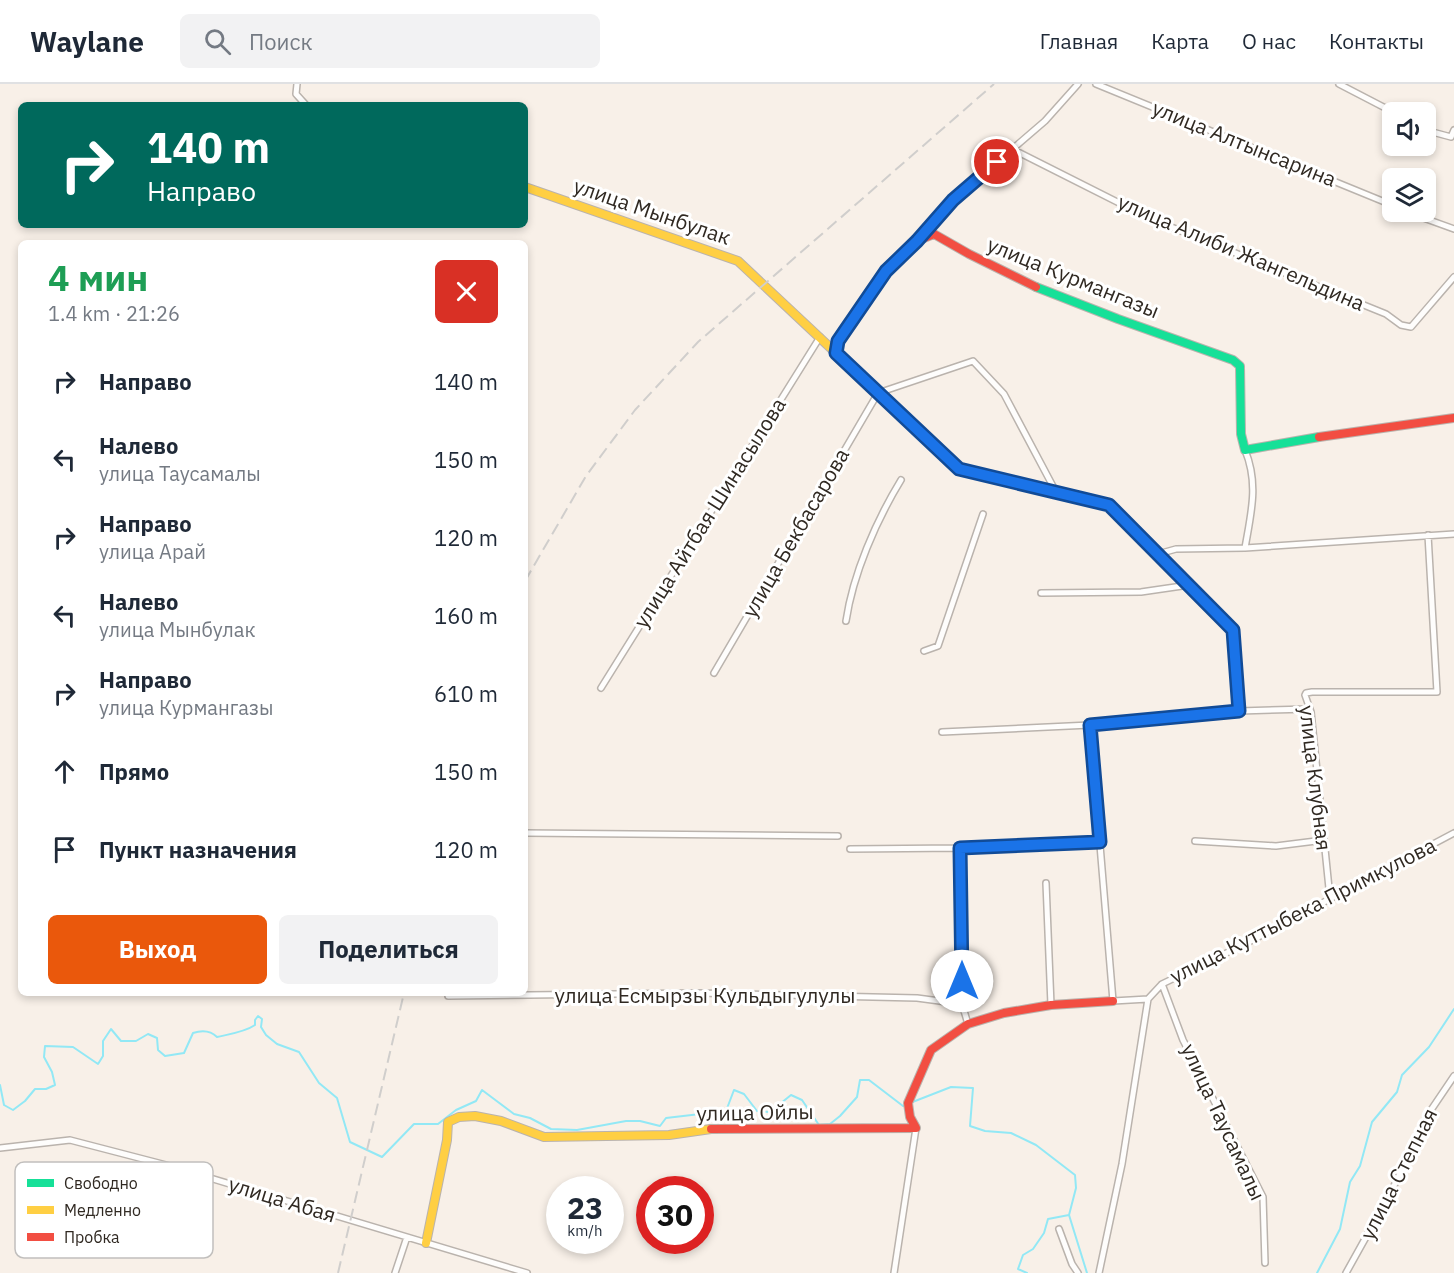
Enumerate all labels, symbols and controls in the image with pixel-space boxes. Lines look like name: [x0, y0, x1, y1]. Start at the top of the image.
search box: [180, 14, 600, 68]
text: Waylane: [30, 23, 144, 60]
icon: search: [201, 25, 234, 58]
text: Поиск: [249, 27, 313, 56]
text: Главная: [1040, 27, 1118, 55]
text: Карта: [1151, 27, 1209, 55]
text: О нас: [1242, 27, 1296, 55]
text: Контакты: [1329, 27, 1424, 55]
street label: улица Алтынсарина: [1148, 93, 1341, 193]
map controls: [1382, 102, 1436, 222]
button: sound: [1382, 102, 1436, 156]
text: 140 m: [147, 120, 270, 175]
icon: right: [48, 126, 126, 204]
pin: [971, 136, 1022, 187]
icon: arrive: [980, 145, 1013, 178]
button: layers: [1382, 168, 1436, 222]
street label: улица Мынбулак: [570, 171, 735, 251]
text: Направо: [147, 173, 256, 208]
street label: улица Алиби Жангельдина: [1114, 187, 1369, 317]
street label: улица Курмангазы: [983, 230, 1164, 324]
text: 4 мин: [48, 254, 148, 301]
button: close: [435, 260, 498, 323]
text: 1.4 km · 21:26: [48, 300, 180, 327]
icon: right: [48, 365, 81, 398]
text: Направо: [99, 367, 192, 396]
text: 140 m: [434, 367, 498, 396]
street label: улица Айтбая Шинасылова: [627, 392, 792, 633]
text: Налево: [99, 431, 178, 460]
icon: left: [48, 443, 81, 476]
street label: улица Бекбасарова: [735, 443, 855, 622]
text: 150 m: [434, 445, 498, 474]
text: улица Таусамалы: [99, 460, 261, 487]
text: Направо: [99, 509, 192, 538]
icon: right: [48, 521, 81, 554]
text: 120 m: [434, 523, 498, 552]
text: улица Арай: [99, 538, 206, 565]
text: Налево: [99, 587, 178, 616]
icon: left: [48, 599, 81, 632]
text: 160 m: [434, 601, 498, 630]
text: улица Мынбулак: [99, 616, 255, 643]
text: Направо: [99, 665, 192, 694]
icon: right: [48, 677, 81, 710]
text: 610 m: [434, 679, 498, 708]
text: улица Курмангазы: [99, 694, 273, 721]
street label: улица Клубная: [1293, 704, 1339, 852]
icon: ahead: [48, 755, 81, 788]
text: Прямо: [99, 757, 169, 786]
text: 150 m: [434, 757, 498, 786]
street label: улица Куттыбека Примкулова: [1165, 831, 1440, 990]
icon: arrive: [48, 833, 81, 866]
text: Пункт назначения: [99, 835, 297, 864]
text: 120 m: [434, 835, 498, 864]
button: Выход: [48, 915, 267, 984]
button: Поделиться: [279, 915, 498, 984]
position arrow: [930, 949, 994, 1013]
street label: улица Есмырзы Кульдыгулулы: [555, 981, 855, 1009]
street label: улица Таусамалы: [1175, 1039, 1272, 1204]
street label: улица Ойлы: [696, 1097, 814, 1127]
street label: улица Степная: [1353, 1103, 1443, 1244]
legend: [15, 1162, 213, 1258]
street label: улица Абая: [225, 1169, 339, 1229]
text: Свободно: [64, 1173, 138, 1193]
speed limit sign: 30: [636, 1176, 714, 1254]
text: 23: [567, 1188, 603, 1227]
text: Медленно: [64, 1200, 141, 1220]
text: km/h: [567, 1221, 603, 1240]
text: Пробка: [64, 1227, 120, 1247]

